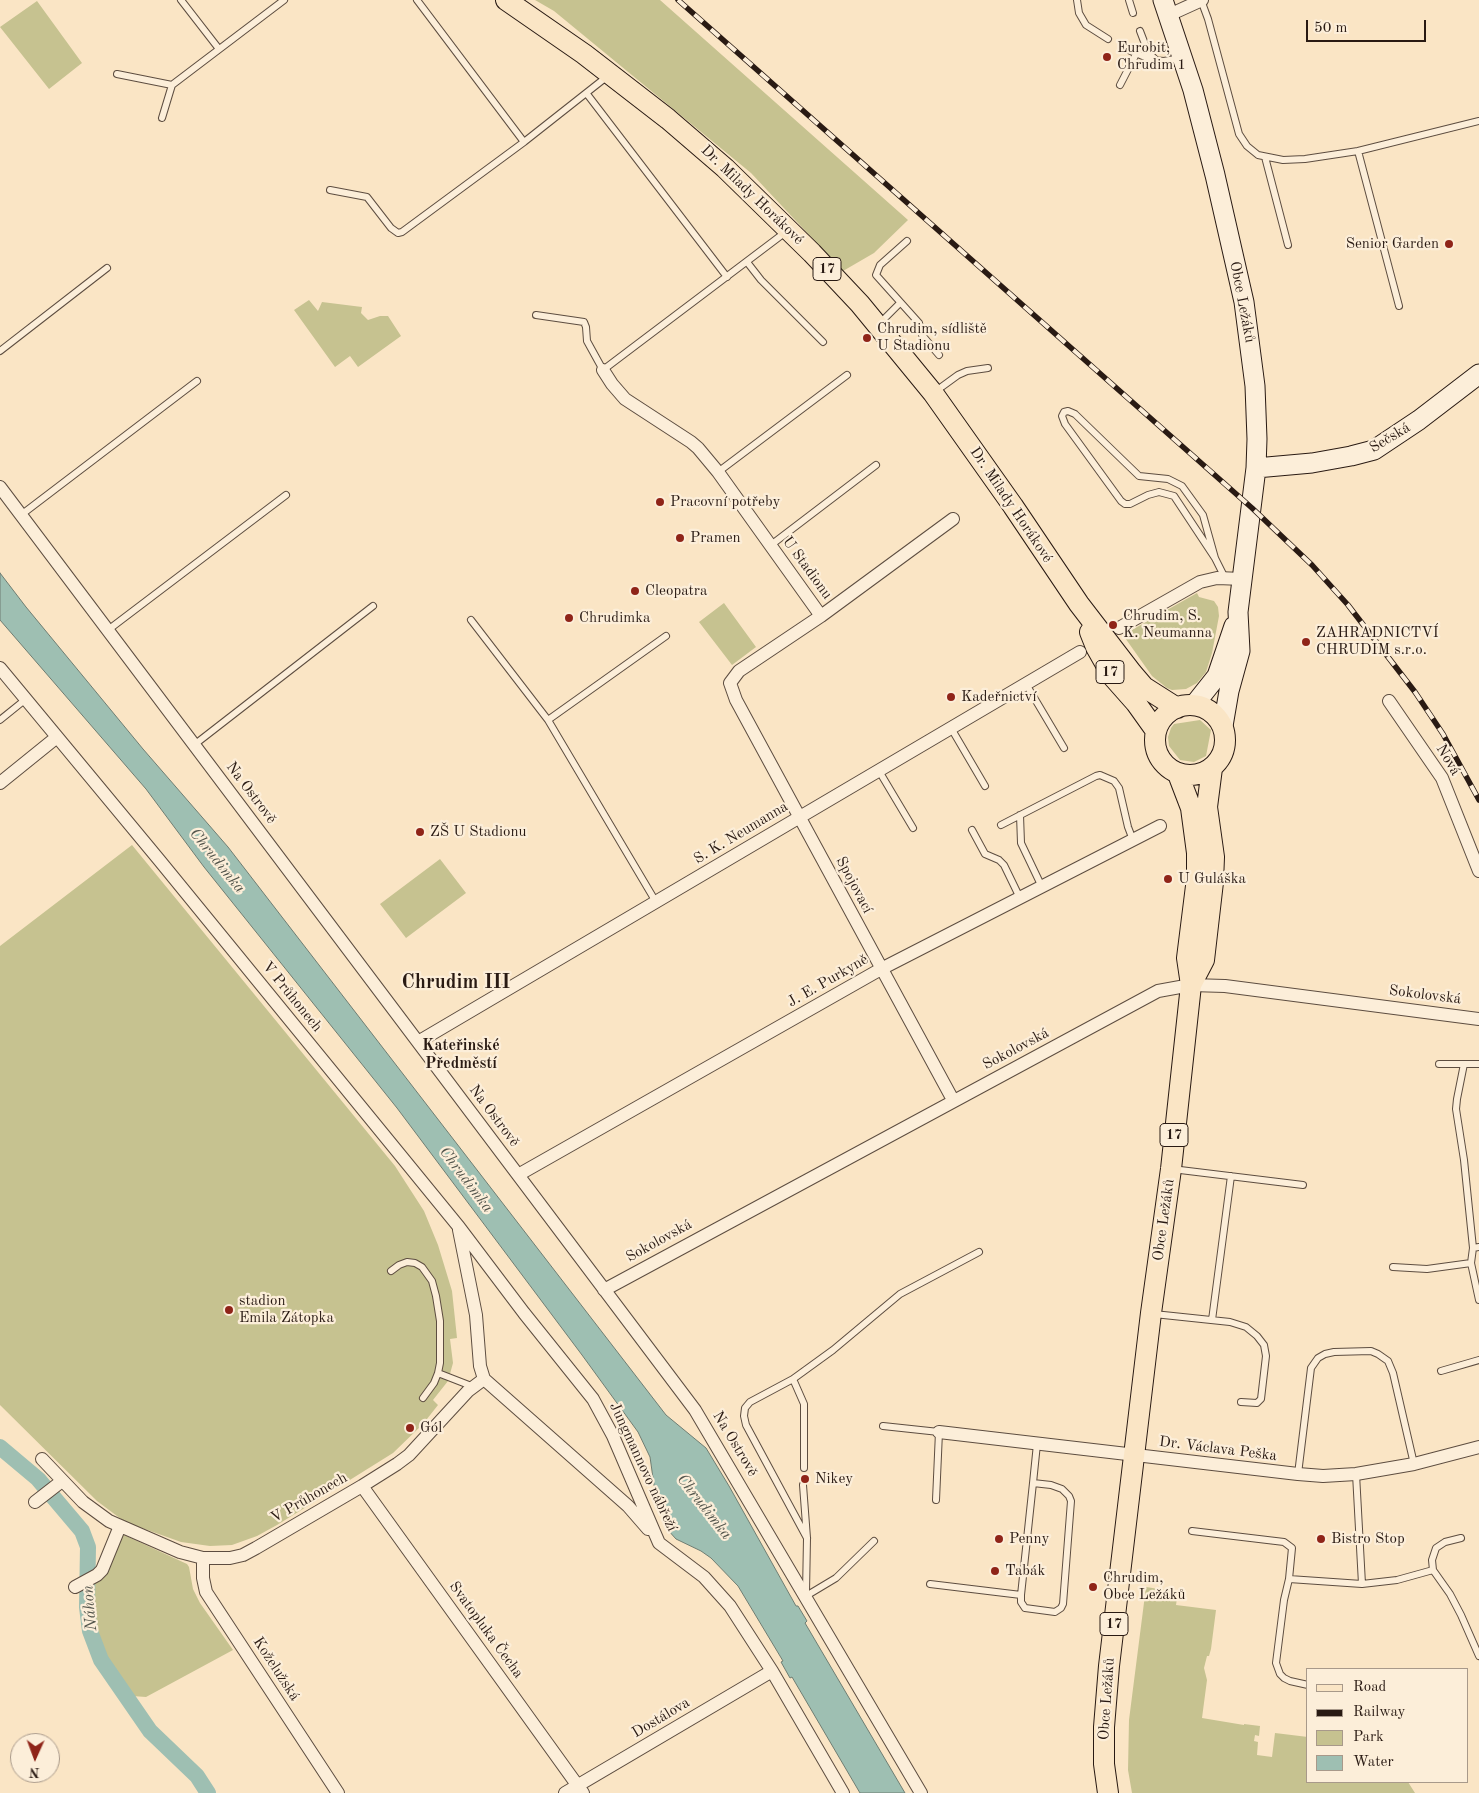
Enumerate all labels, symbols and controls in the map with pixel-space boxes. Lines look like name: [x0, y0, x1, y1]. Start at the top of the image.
scale bar: [1309, 10, 1429, 42]
text: 50 m: [1314, 21, 1348, 36]
place label: Eurobit, Chrudim 1: [1117, 39, 1186, 74]
marker: Eurobit, Chrudim 1: [1101, 51, 1113, 63]
street label: Dr. Milady Horákové: [697, 141, 807, 249]
place label: Senior Garden: [1346, 235, 1439, 253]
marker: Senior Garden: [1443, 238, 1455, 250]
road number: 17: [813, 258, 841, 280]
street label: Obce Ležáků: [1225, 260, 1259, 344]
place label: Chrudim, sídliště U Stadionu: [877, 320, 987, 355]
marker: Chrudim, sídliště U Stadionu: [861, 332, 873, 344]
street label: Sečská: [1366, 419, 1414, 457]
street label: Dr. Milady Horákové: [966, 444, 1056, 566]
place label: Pracovní potřeby: [670, 493, 781, 511]
marker: Pracovní potřeby: [654, 496, 666, 508]
place label: Pramen: [690, 529, 741, 547]
marker: Pramen: [674, 532, 686, 544]
street label: U Stadionu: [778, 533, 836, 603]
place label: Cleopatra: [645, 582, 707, 600]
marker: Cleopatra: [629, 585, 641, 597]
place label: Chrudim, S. K. Neumanna: [1123, 607, 1212, 642]
place label: Chrudimka: [579, 609, 650, 627]
marker: Chrudimka: [563, 612, 575, 624]
marker: Chrudim, S. K. Neumanna: [1107, 619, 1119, 631]
place label: ZAHRADNICTVÍ CHRUDIM s.r.o.: [1316, 624, 1439, 659]
marker: ZAHRADNICTVÍ CHRUDIM s.r.o.: [1300, 636, 1312, 648]
road number: 17: [1096, 660, 1124, 684]
place label: Kadeřnictví: [961, 688, 1037, 706]
marker: Kadeřnictví: [945, 691, 957, 703]
street label: Nová: [1432, 741, 1464, 779]
street label: Na Ostrově: [222, 758, 280, 828]
street label: S. K. Neumanna: [691, 798, 791, 868]
place label: ZŠ U Stadionu: [430, 823, 527, 841]
water label: Chrudimka: [185, 825, 249, 897]
marker: ZŠ U Stadionu: [414, 826, 426, 838]
street label: Spojovací: [832, 854, 876, 916]
place label: U Guláška: [1178, 870, 1246, 888]
marker: U Guláška: [1162, 873, 1174, 885]
street label: J. E. Purkyně: [784, 951, 872, 1011]
street label: V Průhonech: [258, 958, 326, 1036]
district label: Chrudim III: [402, 971, 510, 995]
street label: Sokolovská: [1388, 982, 1462, 1008]
street label: Sokolovská: [980, 1024, 1052, 1074]
district label: Kateřinské Předměstí: [422, 1036, 500, 1074]
street label: Na Ostrově: [465, 1081, 523, 1151]
road number: 17: [1160, 1124, 1188, 1146]
water label: Chrudimka: [435, 1143, 497, 1217]
street label: Obce Ležáků: [1149, 1178, 1179, 1262]
street label: Sokolovská: [623, 1216, 695, 1266]
place label: stadion Emila Zátopka: [239, 1292, 334, 1327]
marker: stadion Emila Zátopka: [223, 1304, 235, 1316]
street label: Jungmannovo nábřeží: [605, 1400, 681, 1534]
street label: Na Ostrově: [708, 1408, 762, 1480]
place label: Gól: [420, 1419, 442, 1437]
marker: Gól: [404, 1422, 416, 1434]
street label: Dr. Václava Peška: [1158, 1433, 1278, 1465]
street label: V Průhonech: [268, 1469, 350, 1527]
water label: Chrudimka: [672, 1470, 736, 1544]
place label: Nikey: [815, 1470, 853, 1488]
marker: Nikey: [799, 1473, 811, 1485]
place label: Penny: [1009, 1530, 1049, 1548]
place label: Bistro Stop: [1331, 1530, 1405, 1548]
marker: Penny: [993, 1533, 1005, 1545]
marker: Bistro Stop: [1315, 1533, 1327, 1545]
place label: Tabák: [1005, 1562, 1045, 1580]
marker: Tabák: [989, 1565, 1001, 1577]
place label: Chrudim, Obce Ležáků: [1103, 1569, 1186, 1604]
street label: Svatopluka Čecha: [445, 1578, 527, 1682]
marker: Chrudim, Obce Ležáků: [1087, 1581, 1099, 1593]
water label: Náhon: [78, 1584, 102, 1632]
road number: 17: [1100, 1612, 1128, 1636]
street label: Koželužská: [249, 1634, 303, 1704]
street label: Obce Ležáků: [1095, 1657, 1119, 1741]
legend: [1306, 1668, 1469, 1783]
text: Road: [1353, 1680, 1386, 1695]
street label: Dostálova: [629, 1694, 693, 1742]
text: Railway: [1353, 1705, 1406, 1720]
text: Park: [1353, 1730, 1384, 1745]
north arrow: [10, 1733, 60, 1783]
text: Water: [1353, 1755, 1394, 1770]
text: N: [29, 1765, 40, 1779]

